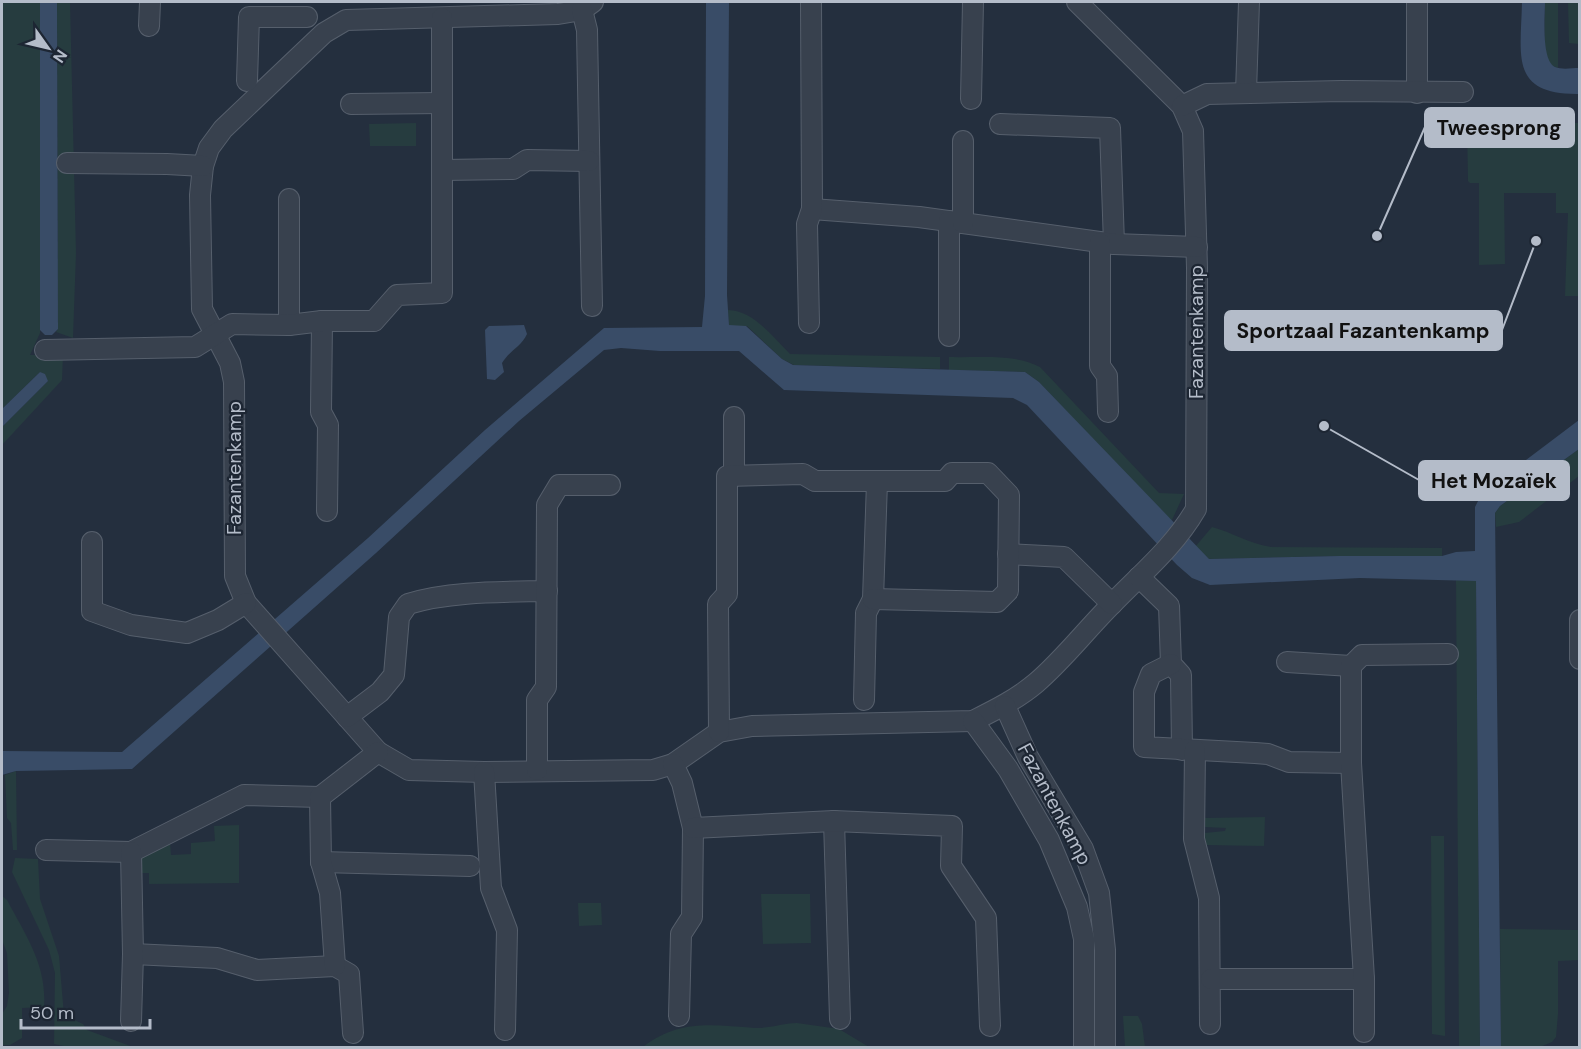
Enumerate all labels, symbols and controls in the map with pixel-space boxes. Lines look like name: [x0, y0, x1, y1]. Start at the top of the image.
north arrow: [18, 18, 78, 78]
text: N: [48, 45, 72, 67]
callout: Tweesprong: [1425, 108, 1574, 147]
text: Tweesprong: [1436, 114, 1562, 142]
street label: Fazantenkamp: [1183, 265, 1209, 399]
callout: Sportzaal Fazantenkamp: [1225, 311, 1502, 350]
text: Sportzaal Fazantenkamp: [1237, 317, 1489, 345]
street label: Fazantenkamp: [221, 401, 247, 535]
callout: Het Mozaïek: [1419, 461, 1569, 500]
text: Het Mozaïek: [1431, 467, 1557, 495]
street label: Fazantenkamp: [1012, 739, 1098, 869]
scale bar: [21, 992, 150, 1030]
text: 50 m: [30, 1001, 74, 1025]

